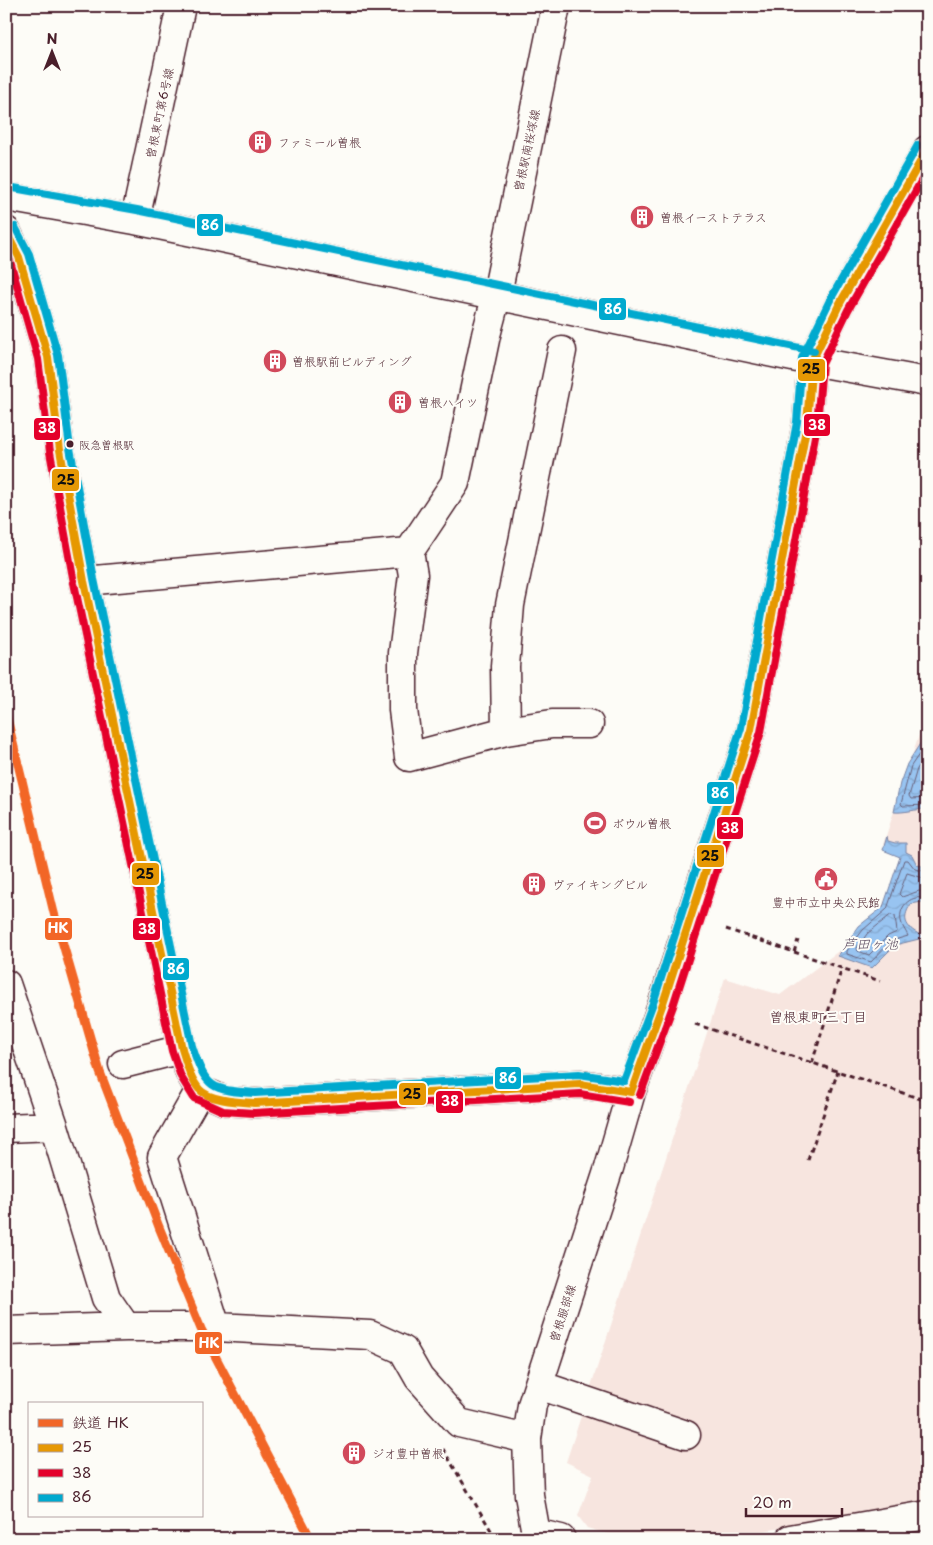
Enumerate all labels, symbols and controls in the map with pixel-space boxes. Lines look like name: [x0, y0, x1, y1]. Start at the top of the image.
north arrow: [28, 28, 78, 78]
text: N: [46, 28, 58, 49]
street label: 曽根東町第6号線: [141, 66, 177, 160]
street label: 曽根駅南桜塚線: [508, 107, 544, 193]
building icon: ファミール曽根: [247, 129, 273, 155]
place label: ファミール曽根: [278, 133, 361, 151]
building icon: 曽根イーストテラス: [629, 204, 655, 230]
place label: 曽根イーストテラス: [660, 208, 767, 226]
line badge: 86: [196, 213, 224, 237]
text: 86: [201, 214, 219, 235]
line badge: 86: [598, 297, 627, 321]
text: 86: [604, 298, 622, 319]
building icon: 曽根駅前ビルディング: [262, 348, 288, 374]
place label: 曽根駅前ビルディング: [292, 352, 412, 370]
line badge: 25: [797, 358, 826, 382]
text: 25: [802, 358, 820, 379]
building icon: 曽根ハイツ: [387, 389, 413, 415]
place label: 曽根ハイツ: [418, 393, 478, 411]
line badge: 38: [803, 413, 831, 437]
text: 38: [808, 414, 826, 435]
line badge: 38: [33, 417, 61, 441]
text: 38: [38, 417, 56, 438]
place label: 阪急曽根駅: [79, 436, 134, 453]
marker: 阪急曽根駅: [65, 439, 75, 449]
line badge: 25: [51, 468, 80, 492]
text: 25: [57, 469, 75, 490]
line badge: 86: [706, 781, 735, 805]
text: 86: [711, 782, 729, 803]
sports icon: ボウル曽根: [582, 810, 608, 836]
place label: ボウル曽根: [612, 814, 671, 832]
line badge: 38: [716, 816, 744, 840]
text: 38: [721, 817, 739, 838]
line badge: 25: [696, 844, 725, 868]
text: 25: [701, 845, 719, 866]
line badge: 25: [131, 862, 160, 886]
text: 25: [136, 863, 154, 884]
public building icon: 豊中市立中央公民館: [813, 866, 839, 892]
building icon: ヴァイキングビル: [521, 871, 547, 897]
place label: ヴァイキングビル: [552, 875, 648, 893]
place label: 豊中市立中央公民館: [772, 893, 880, 911]
line badge: HK: [44, 917, 73, 941]
text: HK: [47, 917, 69, 938]
line badge: 38: [132, 917, 161, 941]
text: 38: [138, 918, 156, 939]
water label: 芦田ヶ池: [842, 933, 899, 954]
line badge: 86: [162, 957, 190, 981]
text: 86: [167, 958, 185, 979]
district label: 曽根東町三丁目: [769, 1006, 867, 1027]
line badge: 86: [494, 1066, 522, 1090]
text: 86: [499, 1067, 517, 1088]
line badge: 25: [398, 1082, 427, 1106]
text: 25: [403, 1083, 421, 1104]
line badge: 38: [435, 1090, 464, 1114]
text: 38: [441, 1090, 459, 1111]
street label: 曽根服部線: [544, 1282, 580, 1344]
line badge: HK: [194, 1331, 223, 1355]
text: HK: [198, 1332, 220, 1353]
legend: [28, 1402, 202, 1518]
text: 鉄道 HK: [72, 1410, 129, 1433]
text: 25: [72, 1434, 92, 1457]
building icon: ジオ豊中曽根: [341, 1440, 367, 1466]
place label: ジオ豊中曽根: [372, 1444, 444, 1462]
text: 38: [72, 1460, 91, 1483]
text: 86: [72, 1484, 91, 1507]
scale bar: [746, 1485, 842, 1517]
text: 20 m: [753, 1490, 792, 1513]

